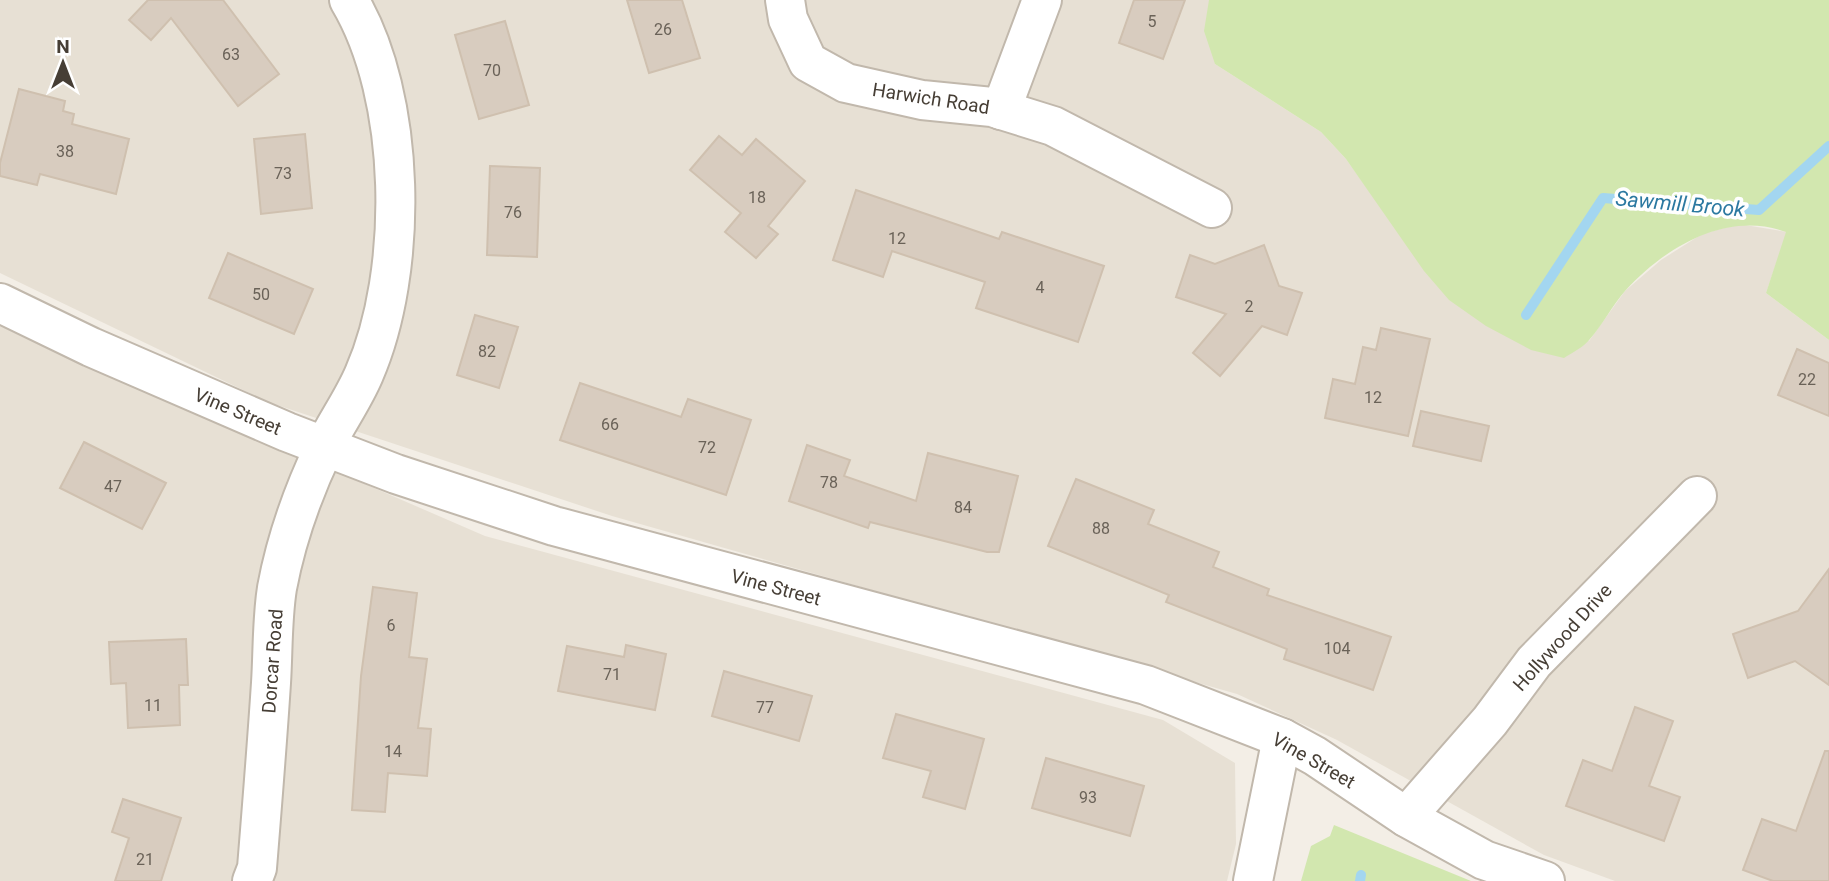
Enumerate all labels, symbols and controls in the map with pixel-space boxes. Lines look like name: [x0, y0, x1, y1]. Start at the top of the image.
house number: 5: [1148, 12, 1157, 31]
house number: 26: [654, 20, 672, 39]
north arrow: [28, 28, 98, 98]
text: N: [56, 35, 70, 58]
house number: 63: [222, 45, 240, 64]
house number: 70: [483, 61, 501, 80]
street label: Harwich Road: [871, 78, 991, 119]
house number: 38: [56, 142, 74, 161]
house number: 73: [274, 164, 292, 183]
water label: Sawmill Brook: [1615, 186, 1746, 222]
house number: 18: [748, 188, 766, 207]
house number: 76: [504, 203, 522, 222]
house number: 12: [888, 229, 906, 248]
house number: 4: [1036, 278, 1045, 297]
house number: 50: [252, 285, 270, 304]
house number: 2: [1245, 297, 1254, 316]
house number: 82: [478, 342, 496, 361]
house number: 22: [1798, 370, 1816, 389]
street label: Vine Street: [191, 383, 285, 440]
house number: 12: [1364, 388, 1382, 407]
house number: 66: [601, 415, 619, 434]
house number: 72: [698, 438, 716, 457]
house number: 78: [820, 473, 838, 492]
house number: 47: [104, 477, 122, 496]
house number: 84: [954, 498, 972, 517]
house number: 88: [1092, 519, 1110, 538]
street label: Vine Street: [728, 564, 823, 611]
street label: Hollywood Drive: [1508, 579, 1617, 696]
street label: Dorcar Road: [257, 608, 288, 714]
house number: 6: [387, 616, 396, 635]
house number: 104: [1324, 639, 1350, 658]
house number: 71: [603, 665, 621, 684]
house number: 11: [144, 696, 162, 715]
house number: 77: [756, 698, 774, 717]
street label: Vine Street: [1268, 727, 1359, 793]
house number: 14: [384, 742, 402, 761]
house number: 93: [1079, 788, 1097, 807]
house number: 21: [136, 850, 154, 869]

